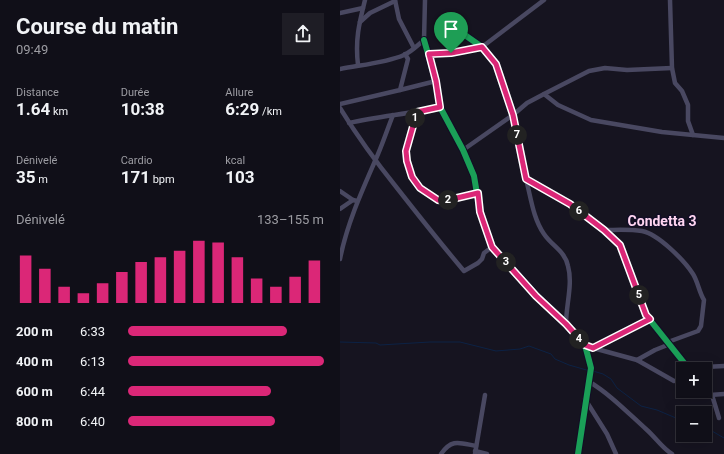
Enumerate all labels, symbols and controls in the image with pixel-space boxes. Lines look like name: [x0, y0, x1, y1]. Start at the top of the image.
pin: [434, 12, 468, 53]
button: share: [282, 13, 324, 55]
text: Course du matin: [16, 14, 178, 39]
icon: arrive: [440, 18, 462, 40]
text: 09:49: [16, 42, 48, 57]
text: Distance: [16, 86, 59, 99]
text: Durée: [121, 86, 149, 99]
text: Allure: [225, 86, 253, 99]
text: 1.64: [16, 99, 50, 119]
text: 10:38: [121, 99, 164, 119]
text: 6:29: [225, 99, 259, 119]
text: km: [50, 105, 68, 118]
text: /km: [259, 105, 282, 118]
pin: 1: [405, 108, 425, 128]
text: 1: [412, 111, 418, 124]
pin: 7: [507, 125, 527, 145]
text: 7: [514, 128, 520, 141]
text: Dénivelé: [16, 154, 57, 167]
text: Cardio: [121, 154, 153, 167]
text: kcal: [225, 154, 245, 167]
text: 35: [16, 167, 36, 187]
text: 171: [121, 167, 150, 187]
text: 103: [225, 167, 255, 187]
text: m: [36, 173, 48, 186]
text: bpm: [150, 173, 175, 186]
pin: 2: [438, 190, 458, 210]
text: 2: [445, 193, 451, 206]
pin: 6: [569, 201, 589, 221]
text: 6: [576, 204, 582, 217]
text: Dénivelé: [16, 212, 65, 227]
text: 133–155 m: [257, 212, 324, 227]
district label: Сondetta 3: [628, 213, 696, 229]
pin: 3: [496, 252, 516, 272]
text: 3: [503, 255, 509, 268]
pin: 5: [629, 285, 649, 305]
text: 5: [636, 288, 642, 301]
text: 200 m: [16, 324, 53, 339]
text: 6:33: [80, 324, 105, 339]
pin: 4: [569, 329, 589, 349]
text: 4: [576, 332, 582, 345]
text: 400 m: [16, 354, 53, 369]
text: 6:13: [80, 354, 105, 369]
map controls: [676, 362, 712, 442]
button: +: [676, 362, 712, 398]
text: 600 m: [16, 384, 53, 399]
text: 6:44: [80, 384, 105, 399]
button: −: [676, 406, 712, 442]
text: 800 m: [16, 414, 53, 429]
text: 6:40: [80, 414, 105, 429]

